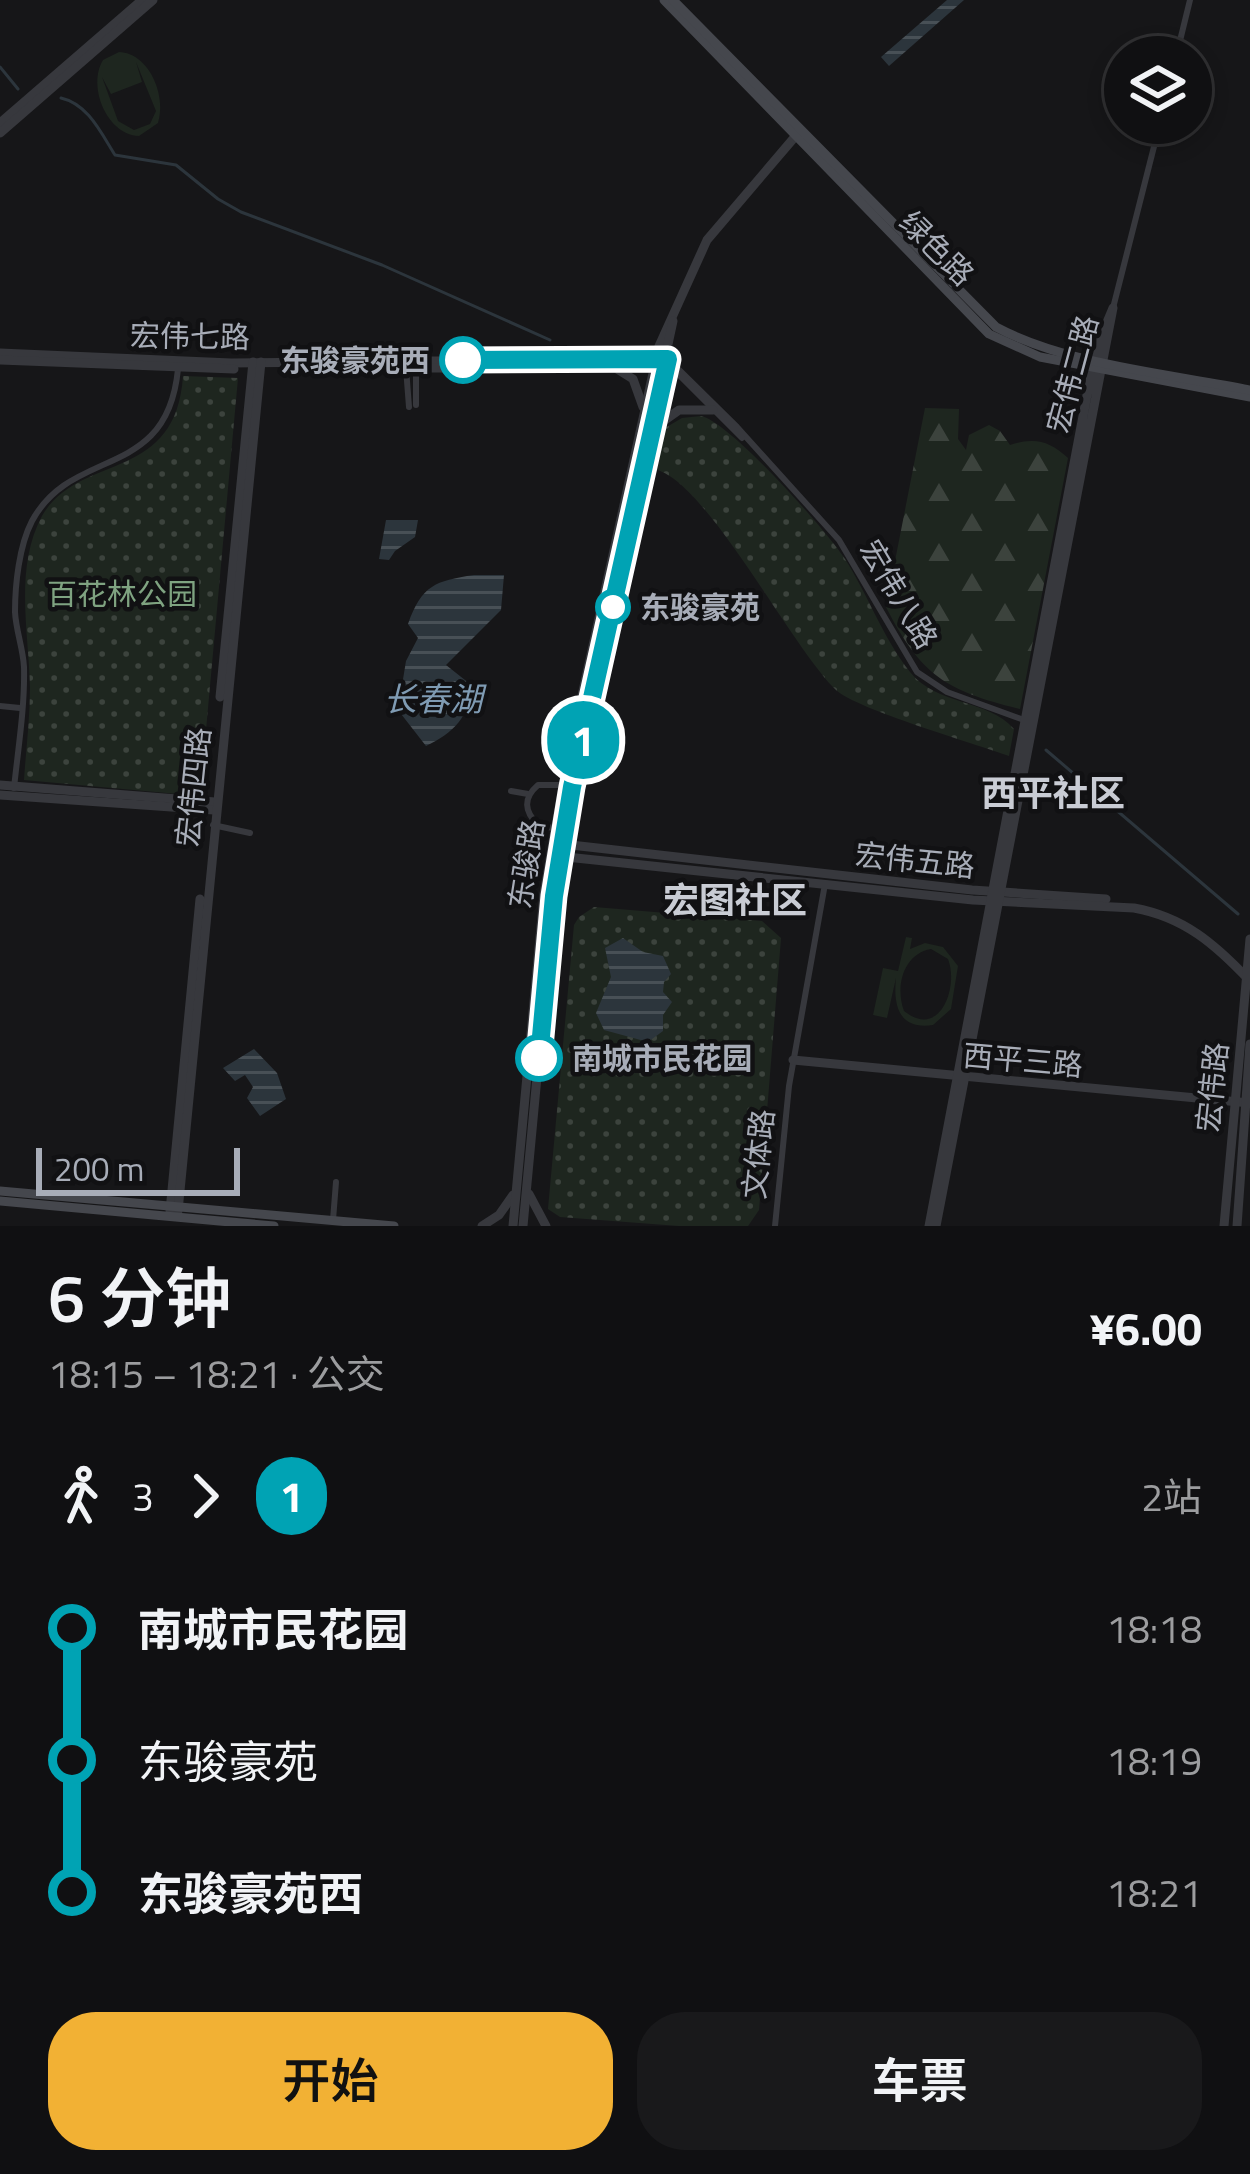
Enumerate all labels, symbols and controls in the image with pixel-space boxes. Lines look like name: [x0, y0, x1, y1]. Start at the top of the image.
map controls: [1104, 36, 1212, 144]
button: layers: [1104, 36, 1212, 144]
street label: 绿色路: [889, 200, 985, 296]
street label: 宏伟二路: [1034, 310, 1110, 438]
street label: 宏伟七路: [130, 312, 250, 360]
place label: 东骏豪苑西: [280, 337, 430, 383]
marker: 东骏豪苑西: [441, 338, 485, 382]
street label: 宏伟八路: [848, 531, 950, 657]
park label: 百花林公园: [47, 571, 197, 617]
place label: 东骏豪苑: [640, 584, 760, 630]
marker: 东骏豪苑: [597, 591, 629, 623]
water label: 长春湖: [384, 674, 488, 724]
line badge: 1: [544, 701, 622, 779]
text: 1: [571, 708, 595, 772]
street label: 宏伟四路: [164, 725, 222, 849]
district label: 西平社区: [981, 765, 1125, 820]
street label: 东骏路: [496, 816, 556, 912]
street label: 宏伟五路: [853, 831, 977, 889]
district label: 宏图社区: [663, 872, 807, 927]
street label: 西平三路: [961, 1032, 1085, 1088]
place label: 南城市民花园: [572, 1035, 752, 1081]
marker: 南城市民花园: [517, 1036, 561, 1080]
street label: 宏伟路: [1184, 1040, 1240, 1134]
street label: 文体路: [730, 1107, 786, 1201]
scale bar: [36, 1142, 240, 1195]
text: 200 m: [54, 1144, 144, 1194]
text: 6 分钟: [48, 1247, 231, 1348]
text: ¥6.00: [1090, 1294, 1202, 1362]
text: 18:15 – 18:21 · 公交: [48, 1344, 385, 1403]
icon: walk: [48, 1463, 114, 1529]
icon: forward: [172, 1463, 238, 1529]
text: 1: [280, 1464, 303, 1528]
text: 3: [132, 1467, 154, 1526]
text: 2站: [1141, 1467, 1202, 1526]
text: 南城市民花园: [138, 1595, 408, 1663]
text: 18:18: [1106, 1599, 1202, 1658]
text: 东骏豪苑: [138, 1727, 318, 1795]
text: 18:19: [1106, 1731, 1202, 1790]
text: 东骏豪苑西: [138, 1859, 363, 1927]
text: 18:21: [1106, 1863, 1202, 1922]
button: 开始: [48, 2012, 613, 2150]
button: 车票: [637, 2012, 1202, 2150]

